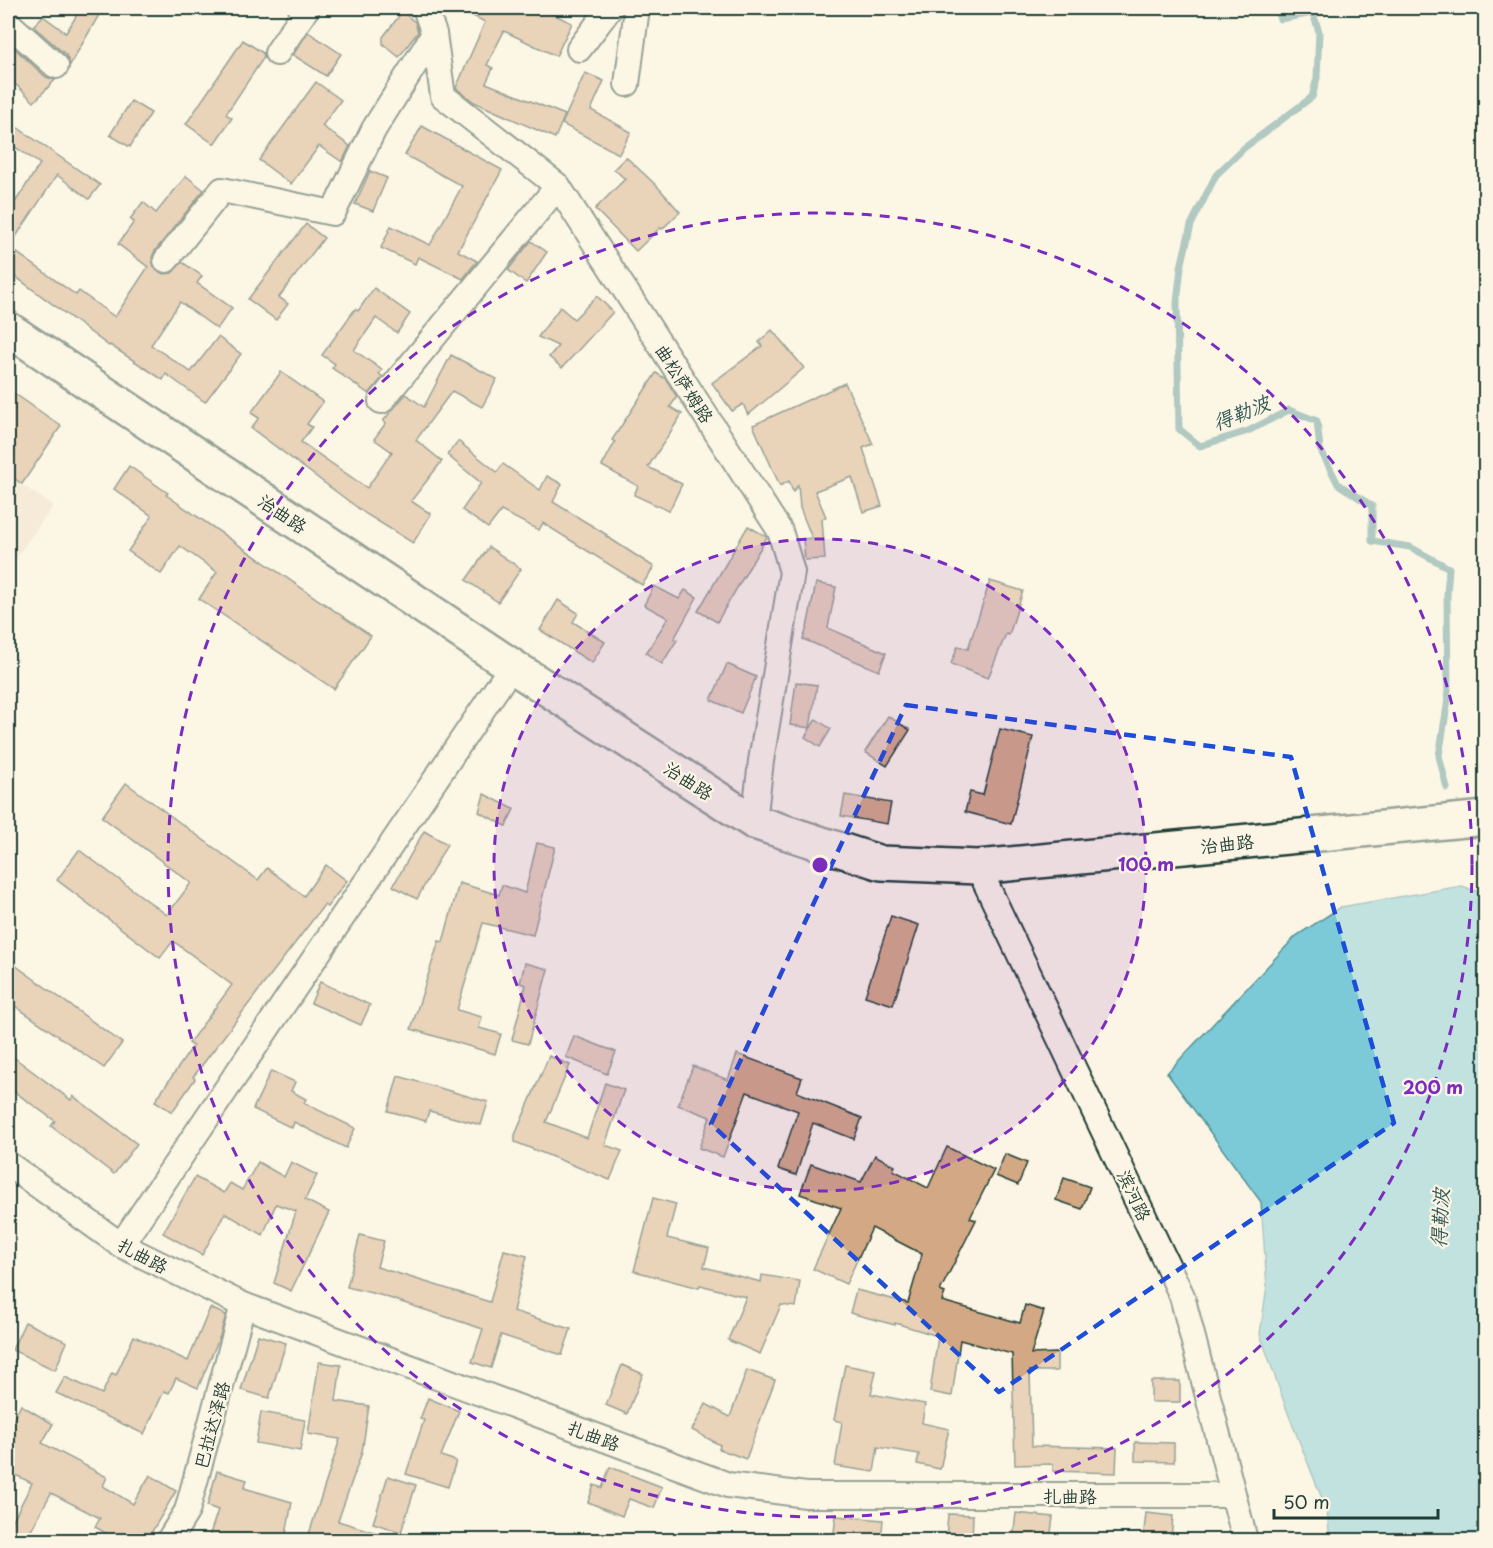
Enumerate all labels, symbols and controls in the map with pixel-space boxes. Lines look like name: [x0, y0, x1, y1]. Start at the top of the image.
street label: 曲松萨姆路: [649, 338, 721, 428]
water label: 得勒波: [1208, 386, 1276, 437]
street label: 治曲路: [253, 487, 313, 539]
street label: 治曲路: [659, 754, 719, 806]
street label: 治曲路: [1199, 827, 1255, 859]
text: 100 m: [1118, 850, 1174, 877]
centre of rings: [810, 855, 830, 875]
text: 200 m: [1403, 1073, 1463, 1100]
street label: 滨河路: [1111, 1165, 1159, 1225]
water label: 得勒波: [1422, 1185, 1456, 1249]
street label: 扎曲路: [113, 1230, 173, 1280]
street label: 巴拉达泽路: [186, 1378, 236, 1472]
street label: 扎曲路: [564, 1413, 624, 1457]
street label: 扎曲路: [1043, 1482, 1097, 1509]
scale bar: [1274, 1482, 1438, 1520]
text: 50 m: [1283, 1488, 1330, 1515]

